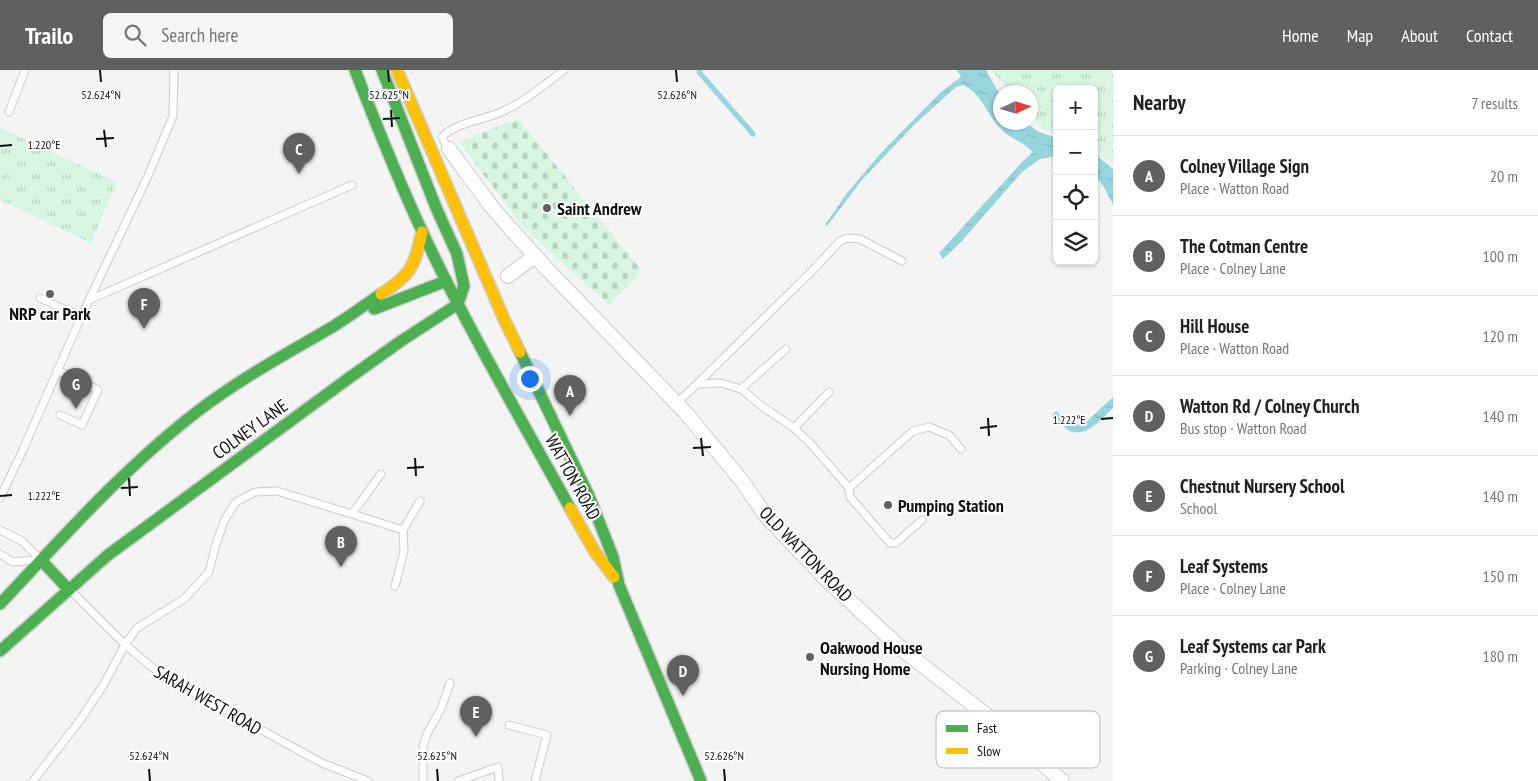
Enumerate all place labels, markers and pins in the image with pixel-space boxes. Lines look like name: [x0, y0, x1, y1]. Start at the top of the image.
pin: C: [283, 133, 315, 174]
place label: Saint Andrew: [557, 197, 642, 220]
marker: Saint Andrew: [541, 202, 553, 214]
marker: NRP car Park: [44, 288, 56, 300]
pin: F: [128, 288, 160, 329]
place label: NRP car Park: [9, 302, 91, 325]
pin: G: [60, 368, 92, 409]
pin: A: [554, 375, 586, 416]
place label: Pumping Station: [898, 494, 1004, 517]
marker: Pumping Station: [882, 499, 894, 511]
pin: B: [325, 526, 357, 567]
place label: Oakwood House Nursing Home: [820, 636, 923, 680]
marker: Oakwood House Nursing Home: [804, 651, 816, 663]
pin: D: [667, 655, 699, 696]
pin: E: [460, 696, 492, 737]

